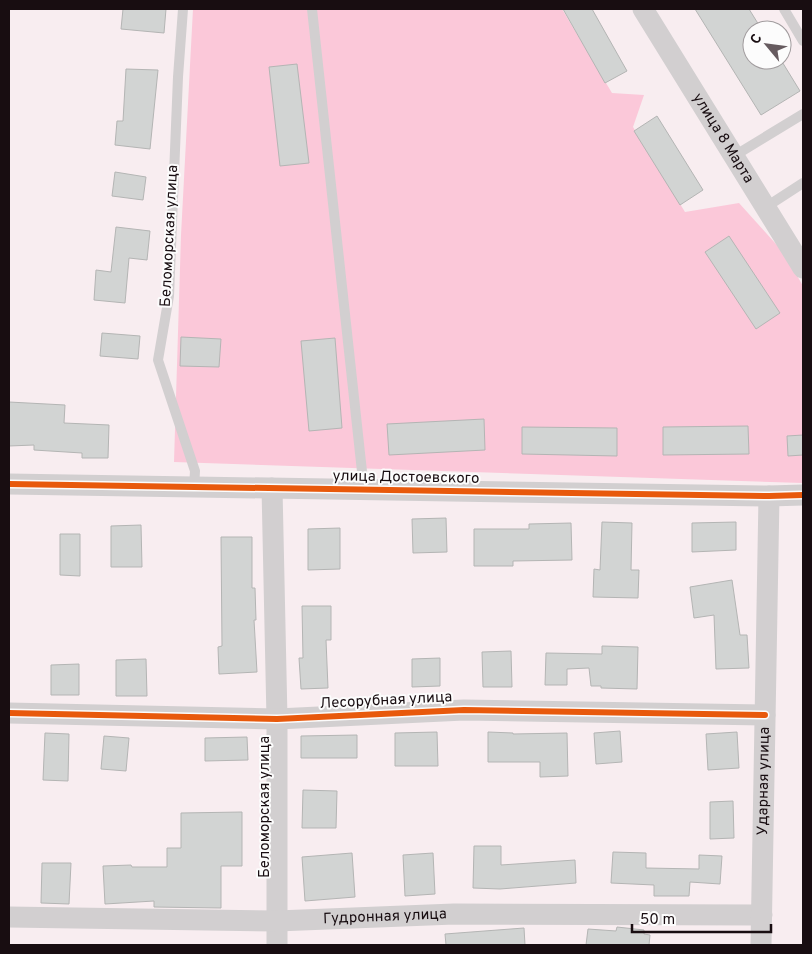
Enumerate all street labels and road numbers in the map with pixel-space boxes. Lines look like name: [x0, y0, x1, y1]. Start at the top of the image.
street label: улица 8 Марта: [688, 90, 758, 187]
street label: Беломорская улица: [157, 164, 183, 308]
street label: улица Достоевского: [332, 467, 480, 489]
street label: Лесорубная улица: [319, 688, 453, 714]
street label: Ударная улица: [753, 727, 774, 835]
street label: Беломорская улица: [256, 736, 275, 878]
street label: Гудронная улица: [323, 905, 447, 929]

